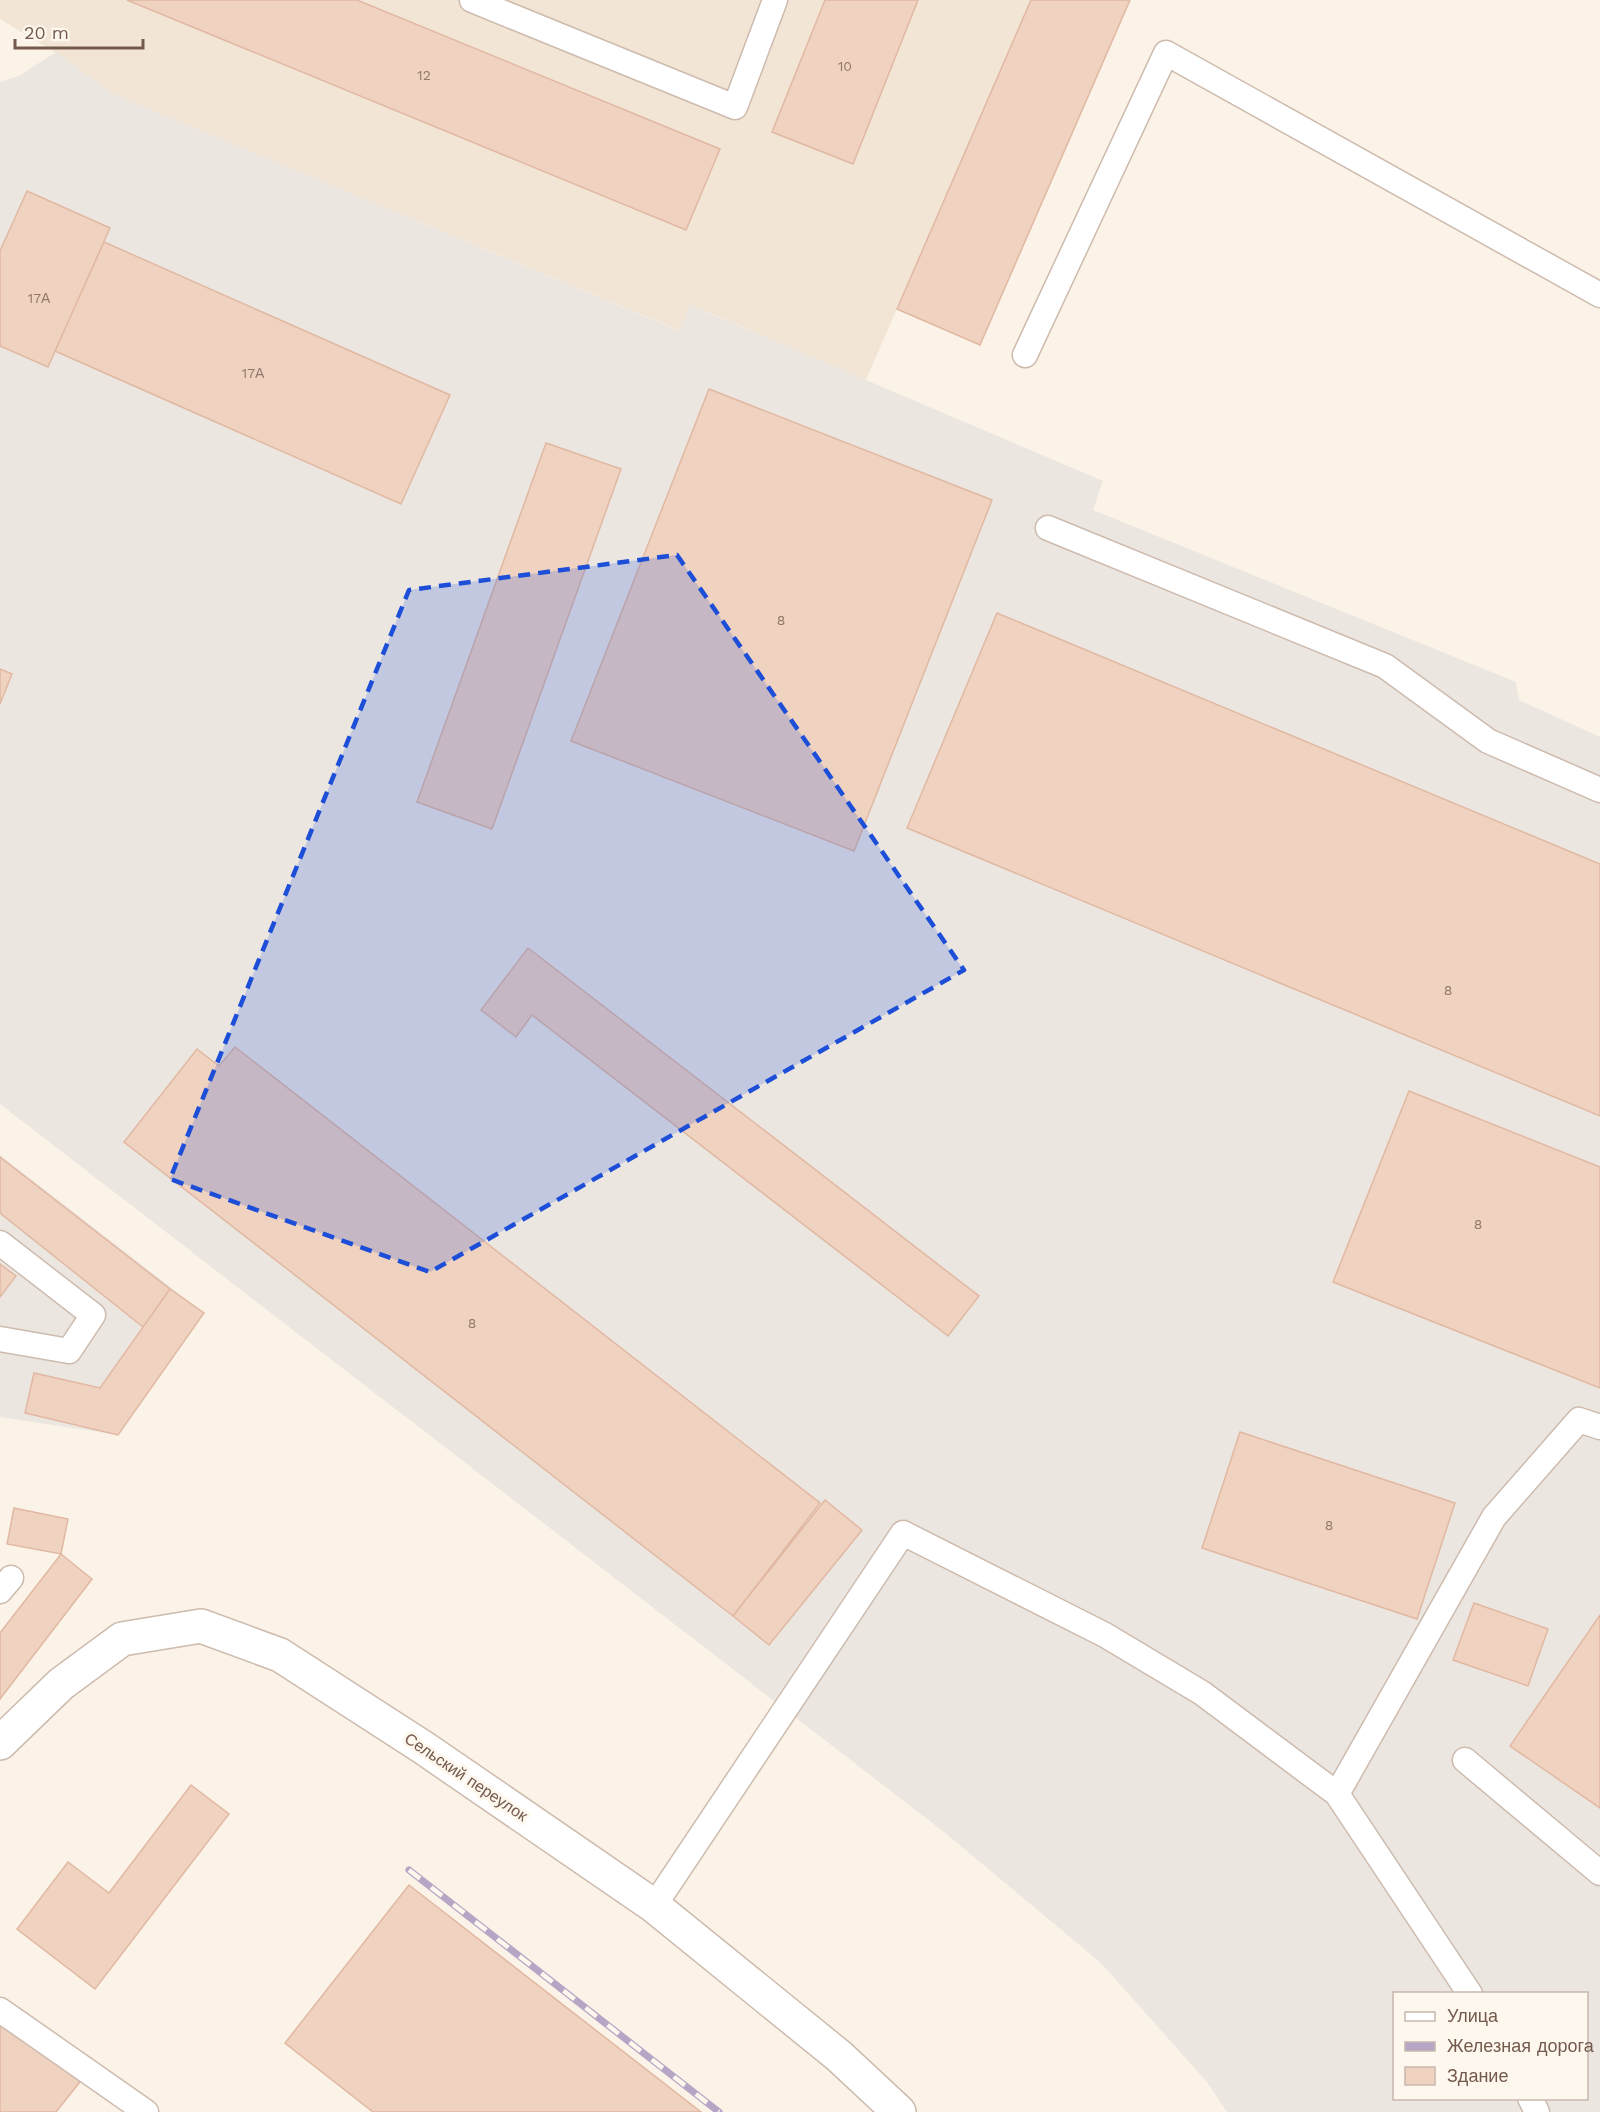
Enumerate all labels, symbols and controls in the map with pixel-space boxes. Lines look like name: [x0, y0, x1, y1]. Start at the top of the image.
scale bar: [15, 12, 142, 50]
text: 20 m: [24, 22, 69, 43]
house number: 10: [838, 58, 852, 74]
house number: 12: [417, 67, 431, 83]
house number: 17А: [28, 290, 51, 306]
house number: 17А: [242, 365, 265, 381]
house number: 8: [777, 612, 785, 628]
house number: 8: [1444, 982, 1452, 998]
house number: 8: [1474, 1216, 1482, 1232]
house number: 8: [468, 1315, 476, 1331]
house number: 8: [1325, 1517, 1333, 1533]
street label: Сельский переулок: [401, 1729, 532, 1826]
legend: [1393, 1992, 1588, 2100]
text: Улица: [1447, 2005, 1499, 2026]
text: Железная дорога: [1447, 2035, 1595, 2056]
text: Здание: [1447, 2065, 1508, 2086]

